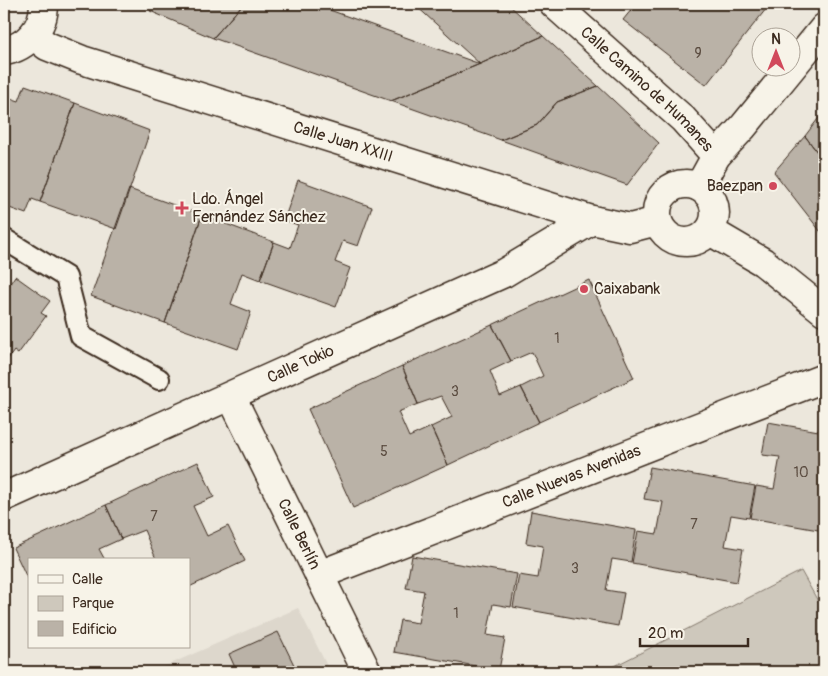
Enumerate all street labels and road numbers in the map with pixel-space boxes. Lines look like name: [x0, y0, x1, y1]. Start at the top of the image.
street label: Calle Camino de Humanes: [576, 22, 717, 156]
street label: Calle Juan XXIII: [291, 117, 395, 167]
street label: Calle Tokio: [264, 340, 338, 388]
street label: Calle Nuevas Avenidas: [499, 440, 644, 513]
street label: Calle Berlín: [273, 495, 325, 573]

